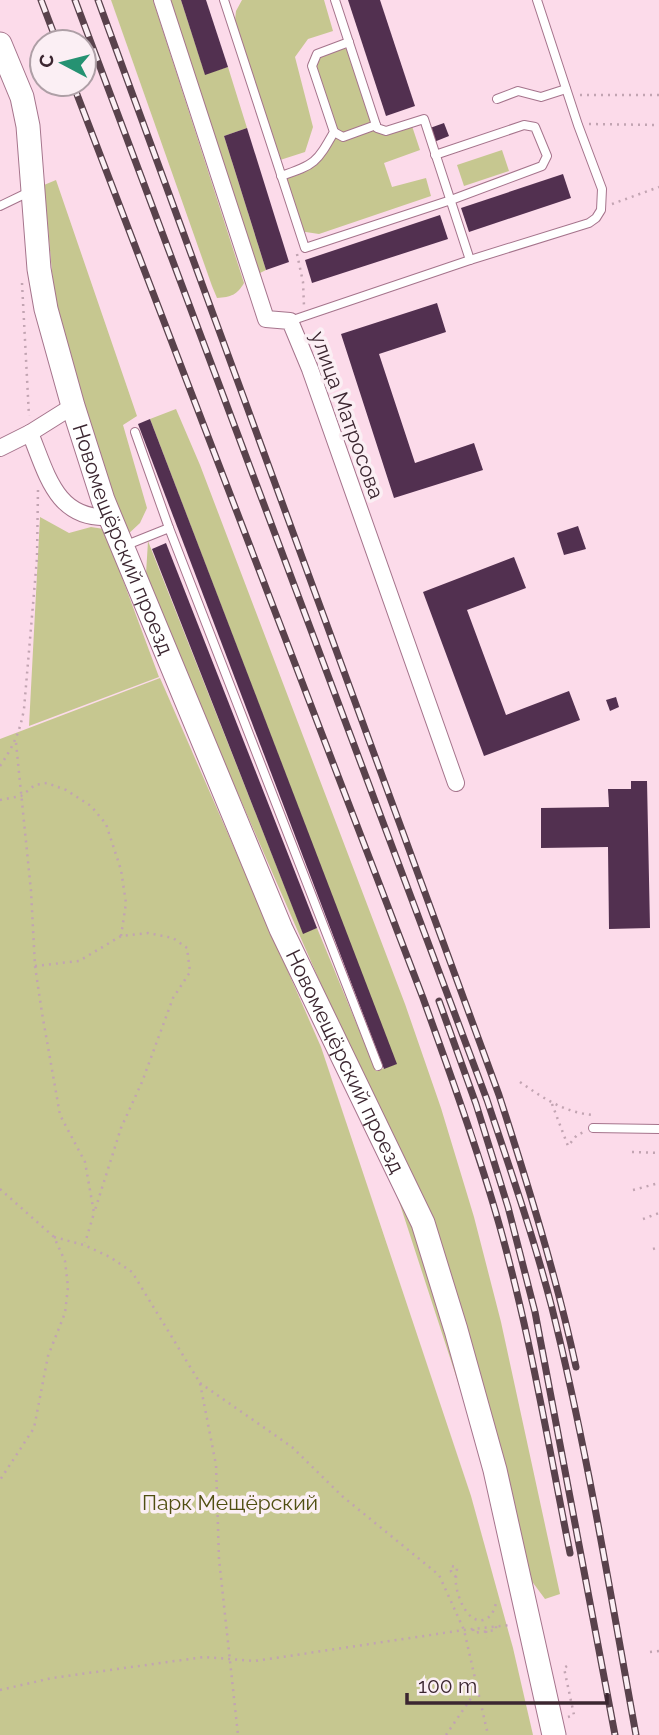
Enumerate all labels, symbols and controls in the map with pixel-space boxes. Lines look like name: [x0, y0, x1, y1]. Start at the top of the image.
north arrow: [28, 28, 98, 98]
text: С: [34, 53, 58, 69]
street label: улица Матросова: [306, 328, 389, 502]
street label: Новомещёрский проезд: [67, 421, 179, 658]
street label: Новомещёрский проезд: [281, 945, 410, 1177]
park label: Парк Мещёрский: [142, 1490, 318, 1515]
scale bar: [407, 1662, 606, 1706]
text: 100 m: [418, 1673, 477, 1698]

